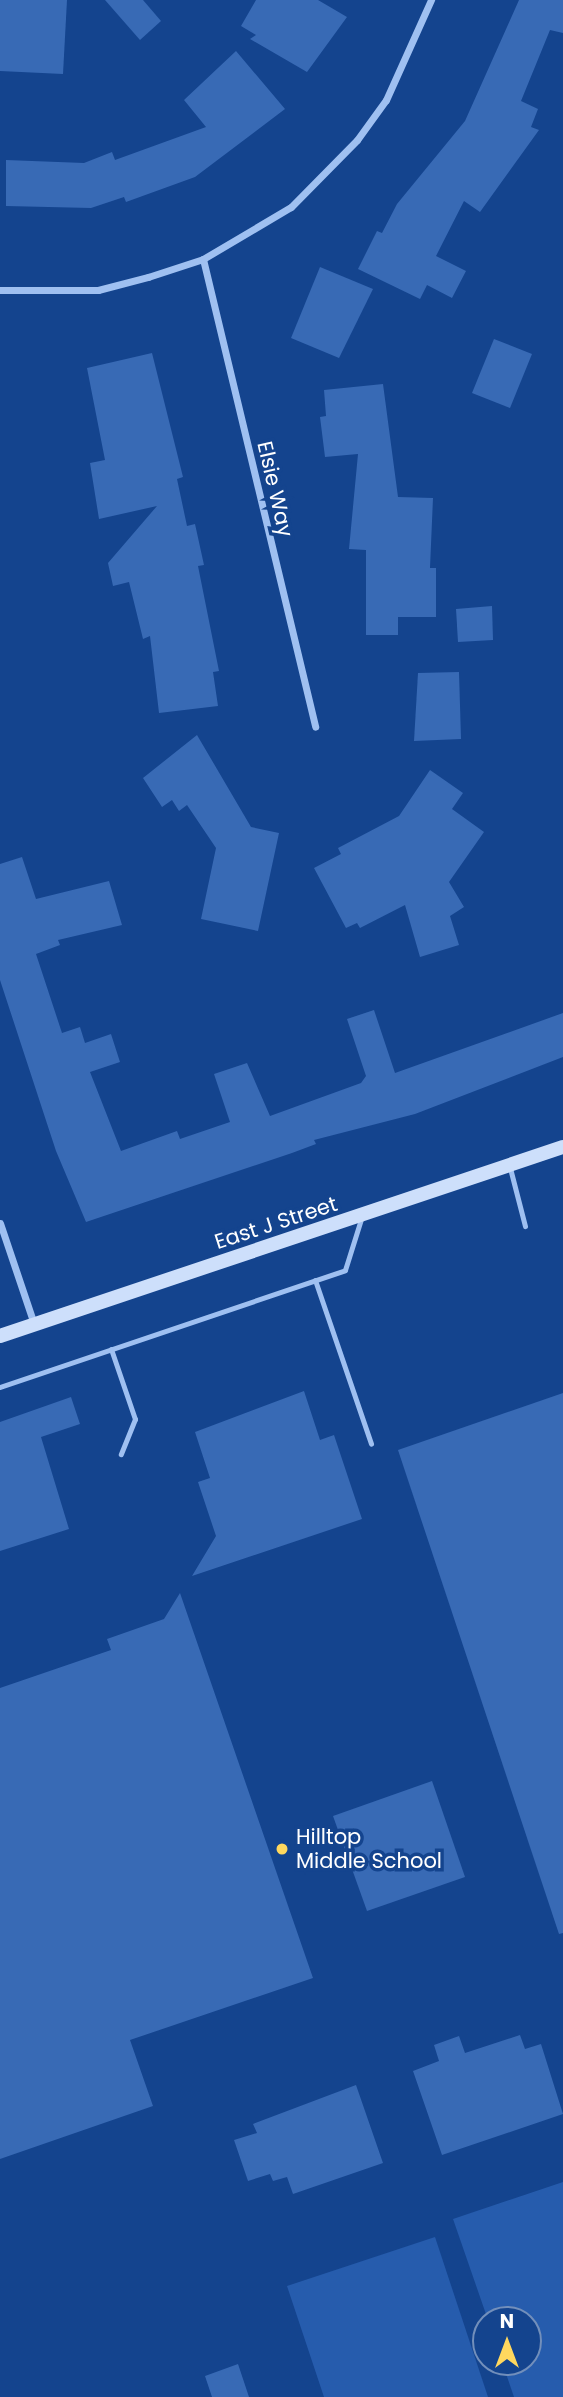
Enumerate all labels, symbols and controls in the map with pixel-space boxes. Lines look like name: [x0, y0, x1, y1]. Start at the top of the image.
street label: Elsie Way: [252, 439, 298, 539]
street label: East J Street: [212, 1191, 340, 1255]
place label: Hilltop Middle School: [296, 1824, 442, 1874]
marker: Hilltop Middle School: [274, 1841, 290, 1857]
north arrow: [472, 2306, 542, 2376]
text: N: [500, 2308, 514, 2335]

